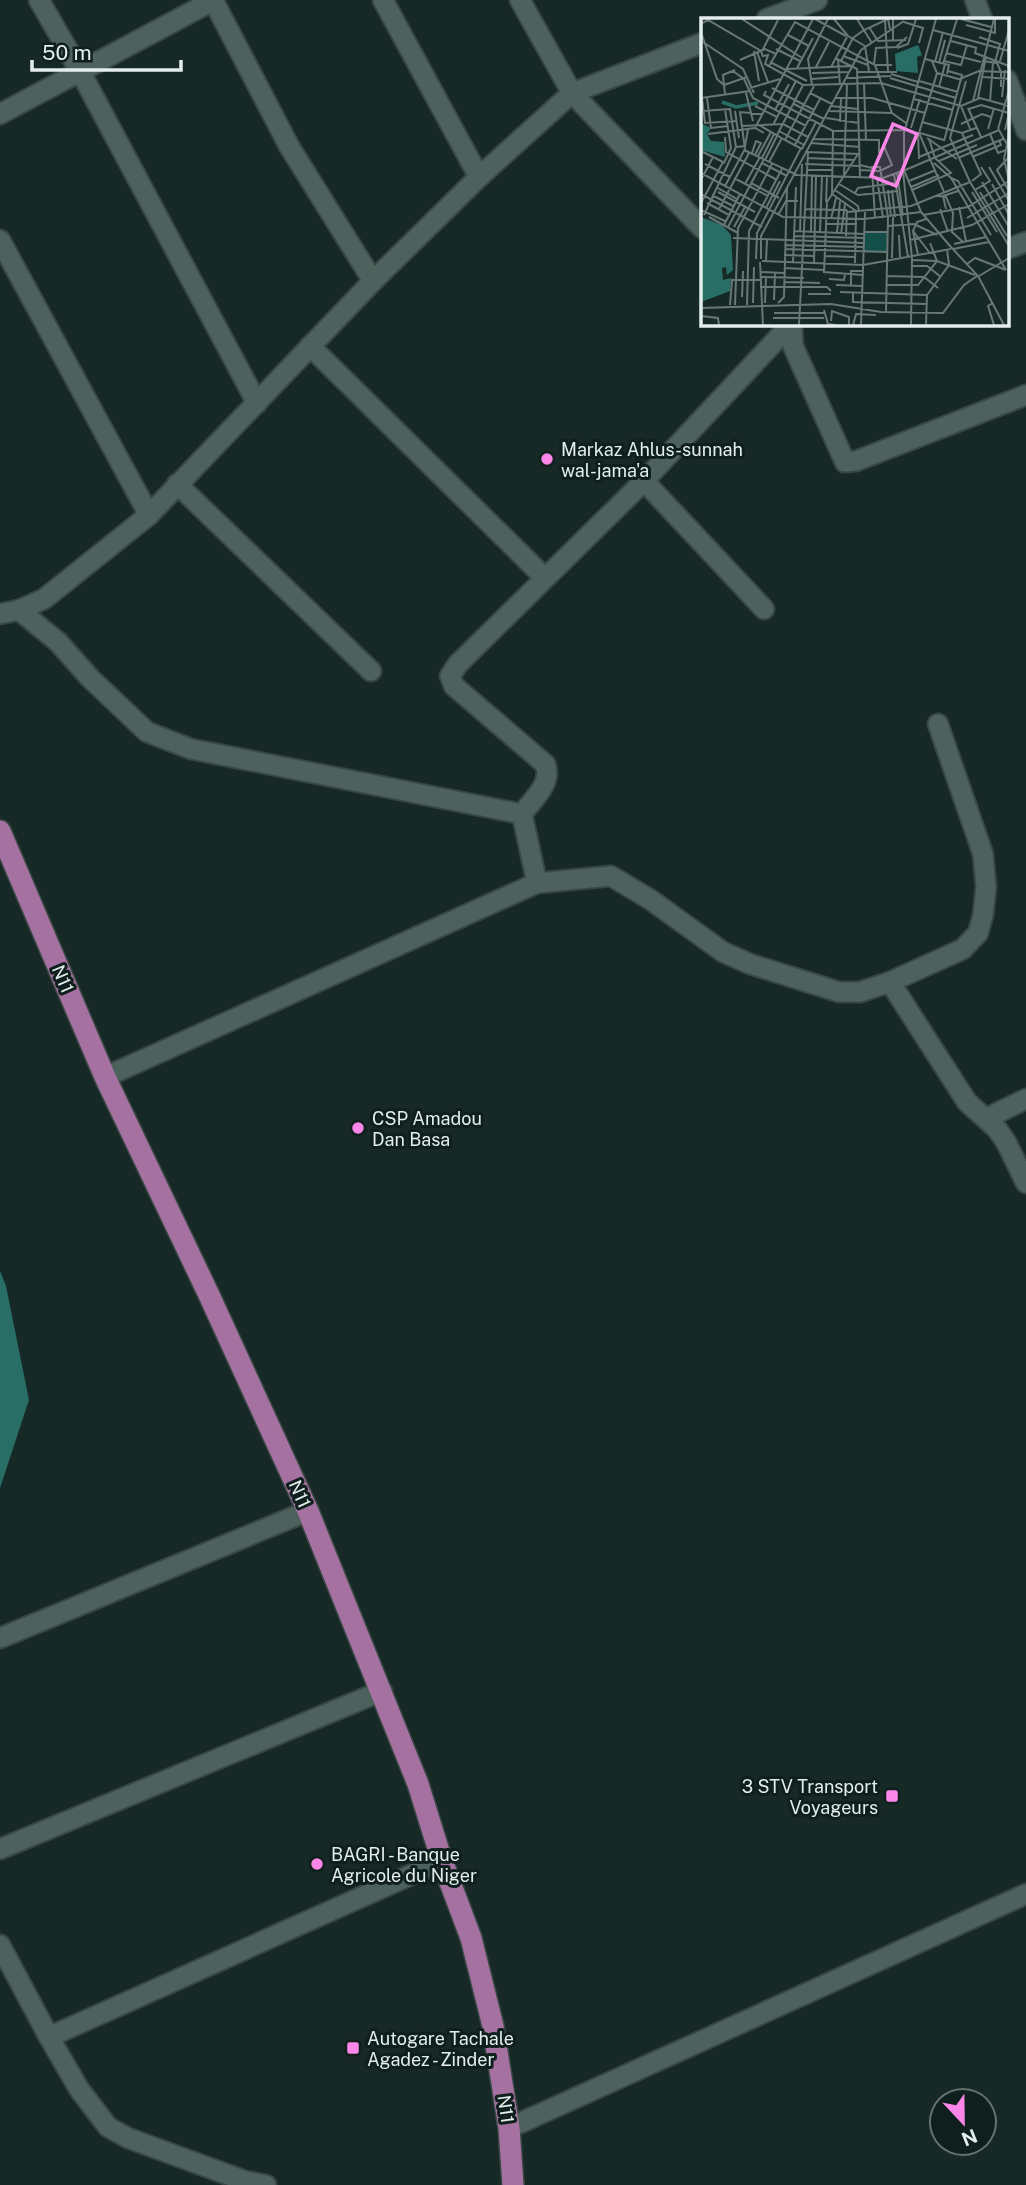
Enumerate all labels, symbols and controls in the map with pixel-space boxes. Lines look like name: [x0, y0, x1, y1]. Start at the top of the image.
inset map: [701, 18, 1009, 326]
scale bar: [32, 28, 180, 72]
text: 50 m: [42, 40, 92, 65]
place label: Markaz Ahlus-sunnah wal-jama'a: [561, 439, 743, 481]
marker: Markaz Ahlus-sunnah wal-jama'a: [539, 451, 555, 467]
street label: N11: [48, 962, 78, 996]
place label: CSP Amadou Dan Basa: [372, 1108, 482, 1150]
marker: CSP Amadou Dan Basa: [350, 1120, 366, 1136]
street label: N11: [285, 1477, 315, 1511]
place label: 3 STV Transport Voyageurs: [742, 1776, 878, 1818]
marker: 3 STV Transport Voyageurs: [884, 1788, 900, 1804]
place label: BAGRI - Banque Agricole du Niger: [331, 1844, 477, 1886]
marker: BAGRI - Banque Agricole du Niger: [309, 1856, 325, 1872]
place label: Autogare Tachale Agadez - Zinder: [367, 2028, 514, 2070]
marker: Autogare Tachale Agadez - Zinder: [345, 2040, 361, 2056]
north arrow: [928, 2087, 998, 2157]
street label: N11: [494, 2094, 518, 2124]
text: N: [958, 2125, 980, 2151]

